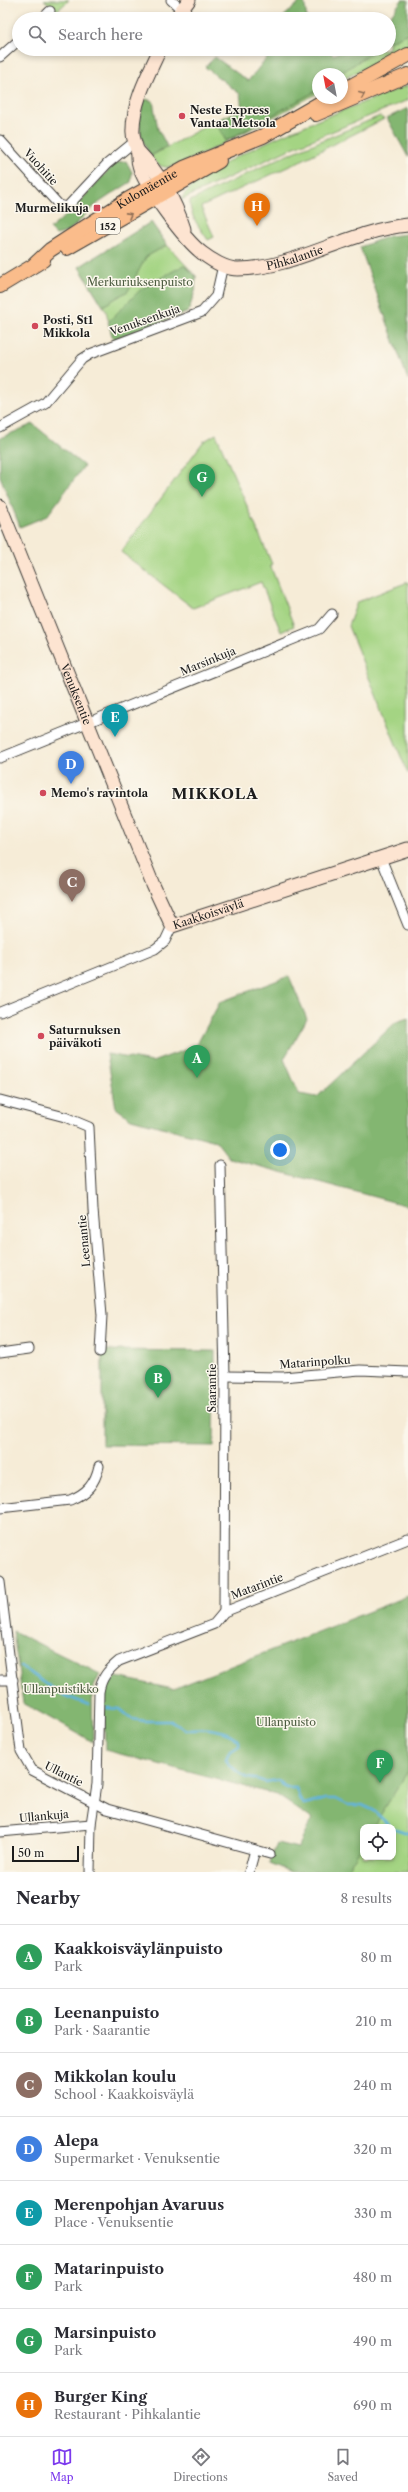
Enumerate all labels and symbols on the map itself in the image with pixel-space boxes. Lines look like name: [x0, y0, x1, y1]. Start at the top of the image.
north arrow: [312, 68, 348, 104]
one-way arrow: [359, 91, 366, 99]
place label: Neste Express Vantaa Metsola: [189, 103, 277, 130]
marker: Neste Express Vantaa Metsola: [177, 111, 187, 121]
street label: Vuohitie: [20, 145, 61, 188]
street label: Kulomäentie: [114, 166, 180, 212]
pin: H: [244, 193, 270, 226]
place label: Murmelikuja: [15, 201, 90, 215]
marker: Murmelikuja: [92, 203, 102, 213]
one-way arrow: [125, 212, 132, 219]
road number: 152: [96, 218, 120, 234]
street label: Pihkalantie: [265, 242, 325, 273]
park label: Merkuriuksenpuisto: [87, 275, 193, 289]
street label: Venuksenkuja: [107, 301, 182, 339]
place label: Posti, St1 Mikkola: [43, 313, 93, 340]
marker: Posti, St1 Mikkola: [30, 321, 40, 331]
pin: G: [189, 464, 215, 497]
street label: Marsinkuja: [178, 643, 238, 678]
street label: Venuksentie: [57, 661, 95, 727]
pin: E: [102, 704, 128, 737]
pin: D: [58, 751, 84, 784]
district label: MIKKOLA: [171, 784, 259, 803]
place label: Memo's ravintola: [51, 786, 149, 800]
marker: Memo's ravintola: [38, 788, 48, 798]
pin: C: [59, 869, 85, 902]
street label: Kaakkoisväylä: [171, 896, 246, 932]
place label: Saturnuksen päiväkoti: [49, 1023, 121, 1050]
marker: Saturnuksen päiväkoti: [36, 1031, 46, 1041]
pin: A: [184, 1045, 210, 1078]
your location: [270, 1140, 290, 1160]
street label: Leenantie: [75, 1214, 93, 1268]
street label: Matarinpolku: [279, 1353, 351, 1371]
street label: Saarantie: [205, 1364, 219, 1412]
pin: B: [145, 1365, 171, 1398]
street label: Matarintie: [229, 1570, 285, 1602]
park label: Ullanpuistikko: [23, 1682, 99, 1696]
park label: Ullanpuisto: [256, 1715, 316, 1729]
pin: F: [367, 1750, 393, 1783]
street label: Ullantie: [43, 1758, 85, 1790]
street label: Ullankuja: [19, 1807, 70, 1825]
scale bar: [12, 1844, 79, 1863]

